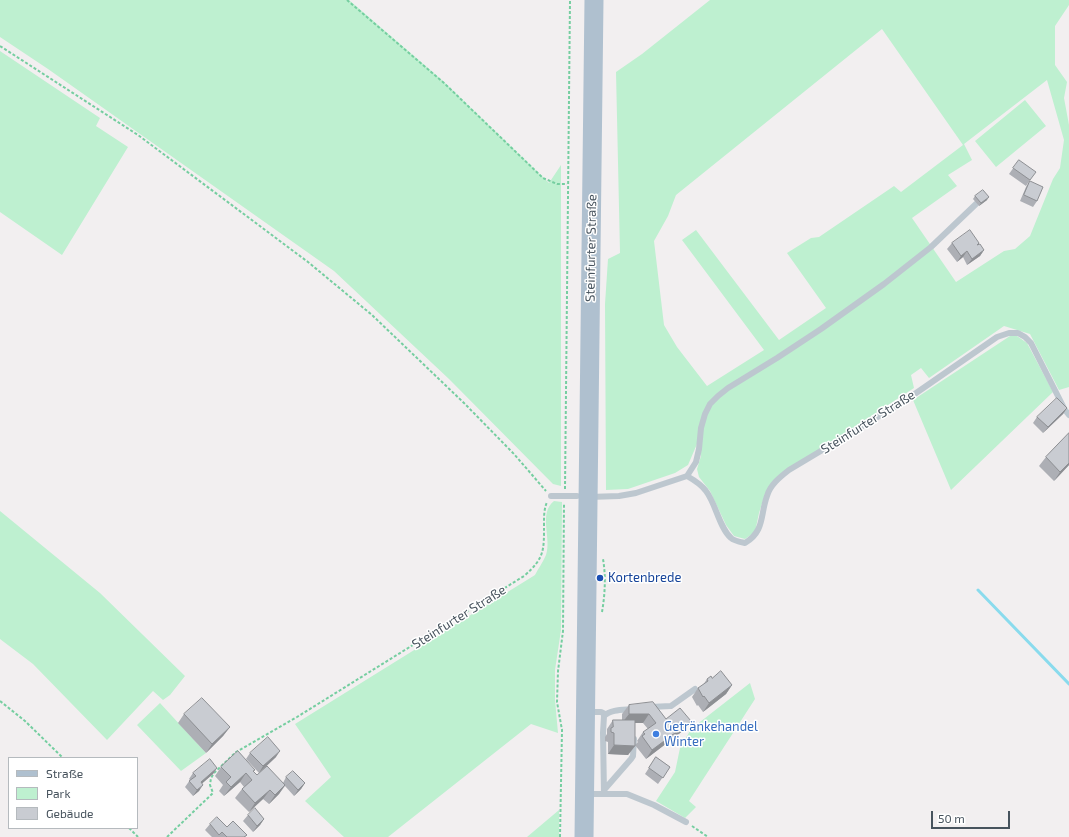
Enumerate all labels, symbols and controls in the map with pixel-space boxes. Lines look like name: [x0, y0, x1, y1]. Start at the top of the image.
street label: Steinfurter Straße: [582, 194, 600, 302]
street label: Steinfurter Straße: [818, 387, 918, 457]
place label: Kortenbrede: [608, 570, 681, 586]
marker: Kortenbrede: [595, 573, 605, 583]
street label: Steinfurter Straße: [409, 582, 509, 652]
place label: Getränkehandel Winter: [664, 719, 758, 750]
marker: Getränkehandel Winter: [651, 729, 661, 739]
legend: [8, 757, 138, 829]
text: Straße: [46, 766, 83, 780]
text: Park: [46, 786, 71, 800]
scale bar: [933, 803, 1012, 829]
text: Gebäude: [46, 806, 94, 820]
text: 50 m: [938, 811, 965, 825]

